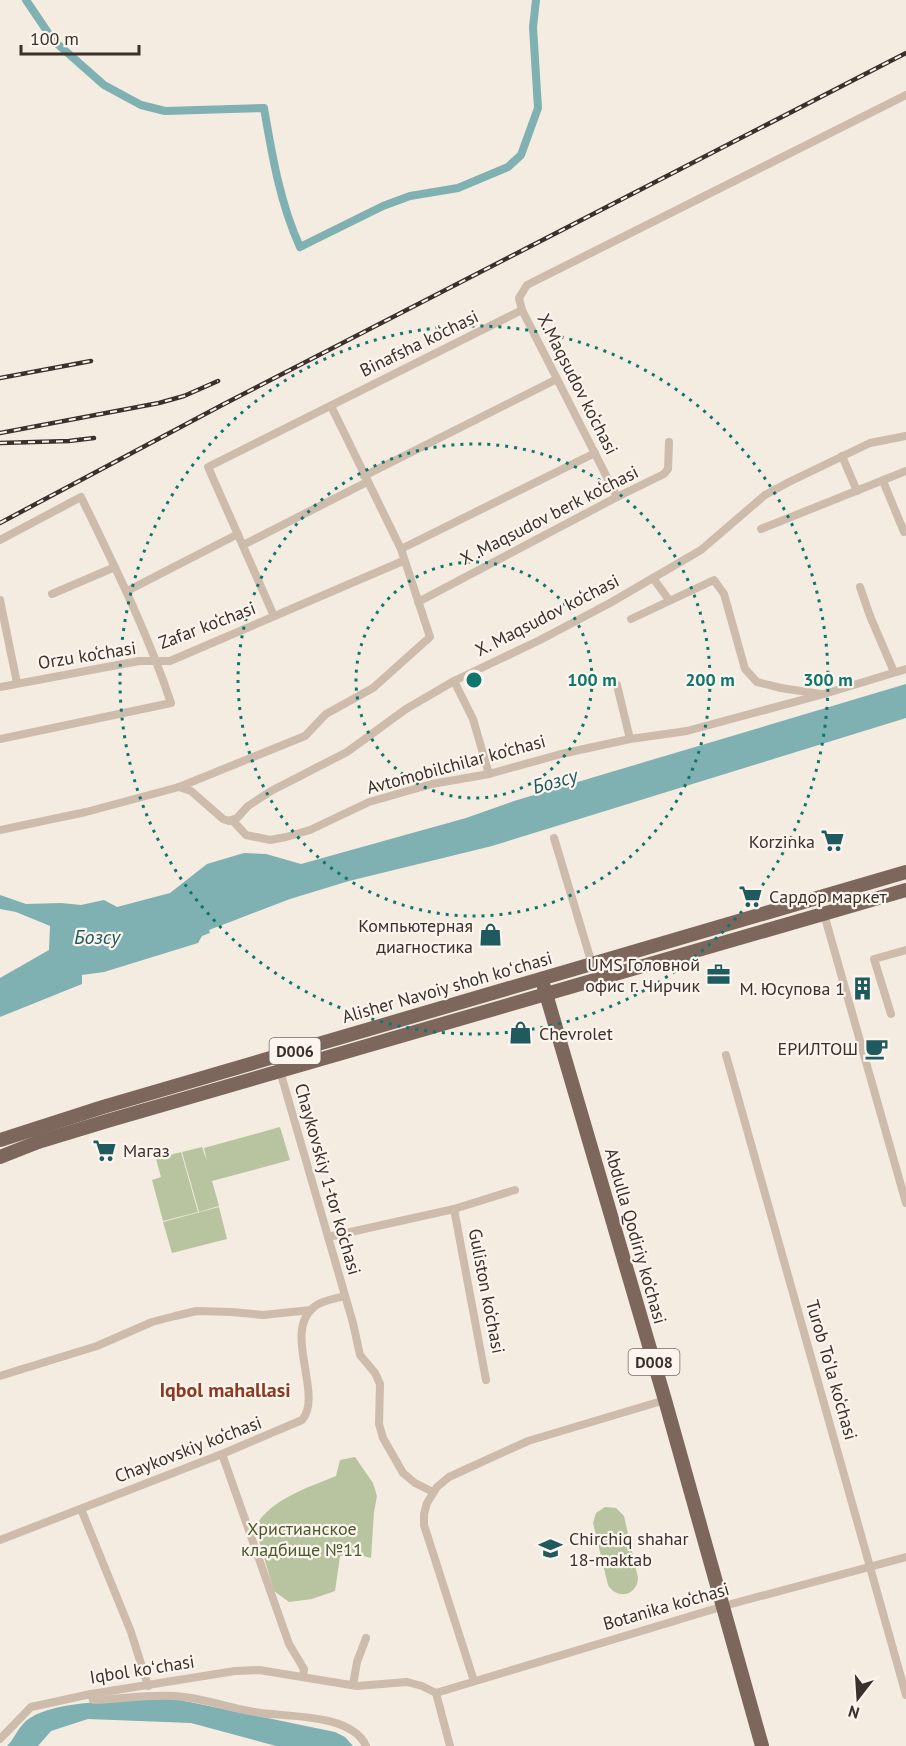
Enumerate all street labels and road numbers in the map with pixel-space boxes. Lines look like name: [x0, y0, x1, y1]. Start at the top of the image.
street label: Binafsha ko‘chasi: [356, 304, 482, 382]
street label: X.Maqsudov ko‘chasi: [533, 310, 623, 458]
street label: X .Maqsudov berk ko‘chasi: [456, 460, 642, 570]
street label: X. Maqsudov ko‘chasi: [471, 569, 623, 661]
street label: Zafar ko‘chasi: [155, 596, 259, 654]
street label: Orzu ko‘chasi: [36, 636, 138, 674]
street label: Avtomobilchilar ko‘chasi: [364, 729, 548, 799]
street label: Alisher Navoiy shoh koʻchasi: [339, 946, 555, 1028]
road number: D006: [270, 1038, 320, 1064]
street label: Chaykovskiy 1-tor ko‘chasi: [290, 1080, 366, 1278]
street label: Abdulla Qodiriy ko‘chasi: [600, 1145, 672, 1327]
street label: Guliston ko‘chasi: [464, 1227, 510, 1355]
street label: Turob To‘la ko‘chasi: [801, 1297, 863, 1443]
road number: D008: [628, 1349, 680, 1375]
street label: Chaykovskiy ko‘chasi: [111, 1410, 265, 1488]
street label: Botanika ko‘chasi: [600, 1577, 732, 1635]
street label: Iqbol koʻchasi: [88, 1649, 196, 1689]

